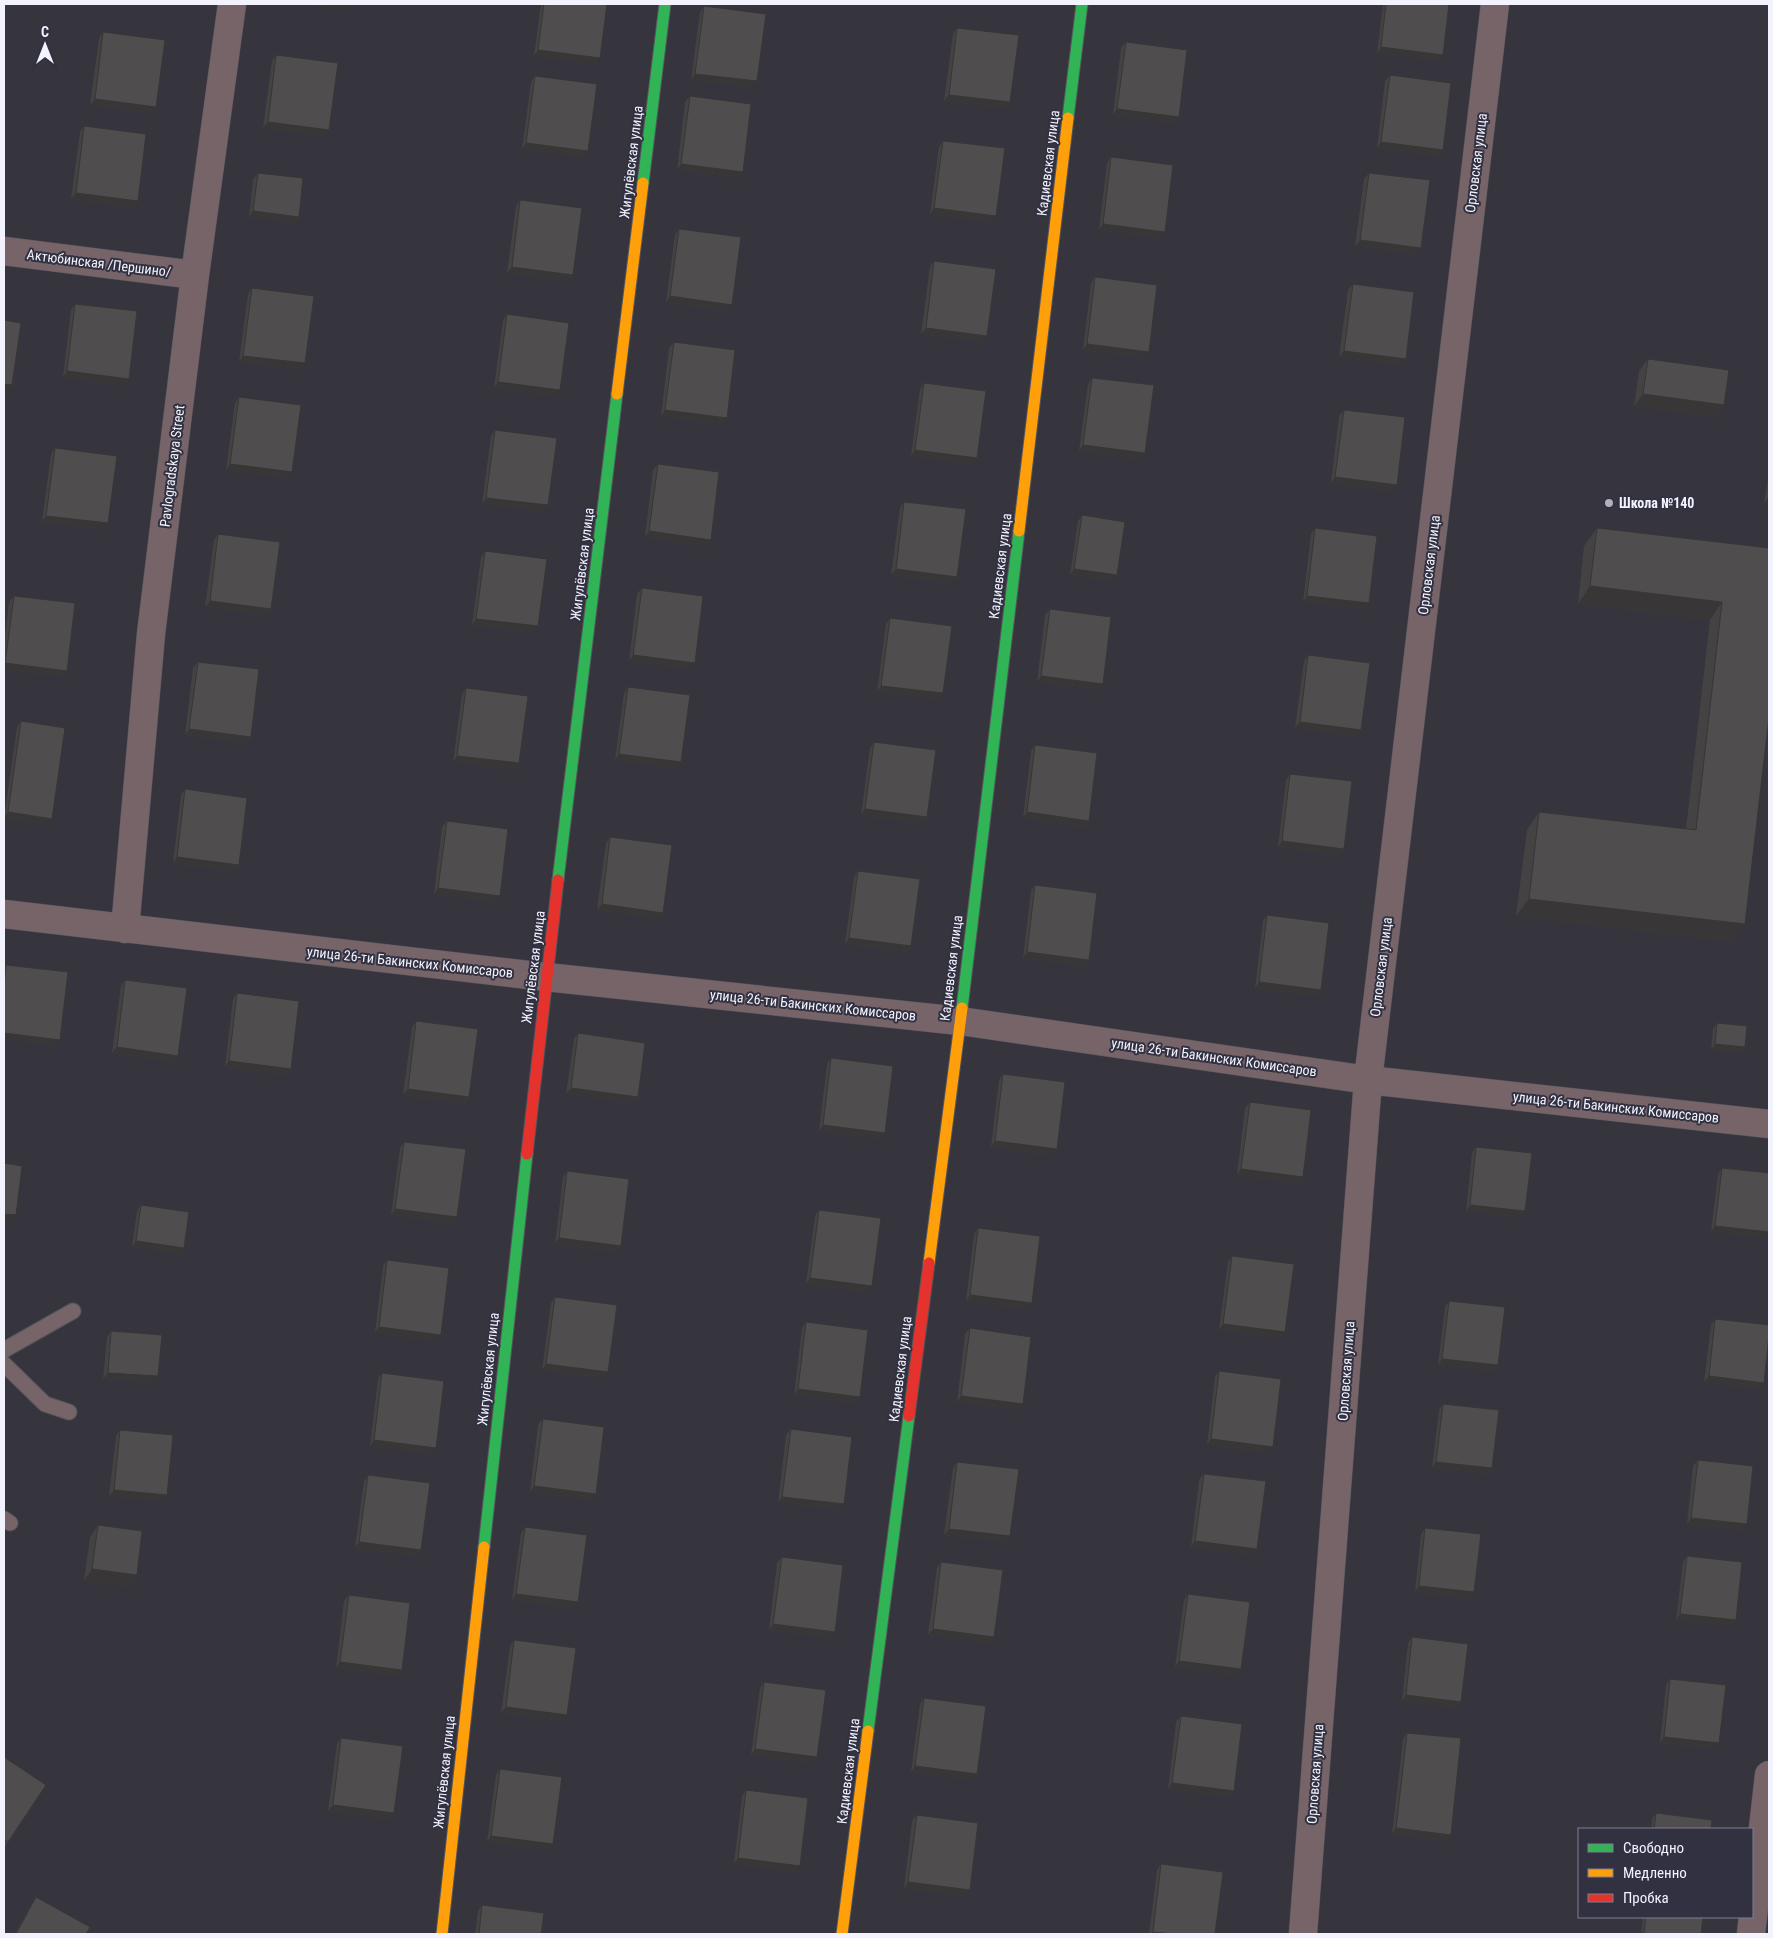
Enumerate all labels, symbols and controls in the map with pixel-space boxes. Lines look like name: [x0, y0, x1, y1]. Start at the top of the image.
north arrow: [20, 20, 70, 70]
text: С: [41, 24, 49, 40]
street label: Жигулёвская улица: [616, 105, 646, 219]
street label: Кадиевская улица: [1034, 109, 1062, 217]
street label: Орловская улица: [1462, 112, 1490, 214]
street label: Актюбинская /Першино/: [26, 246, 172, 280]
street label: Pavlogradskaya Street: [157, 404, 187, 528]
place label: Школа №140: [1619, 495, 1694, 511]
marker: Школа №140: [1603, 497, 1615, 509]
street label: Жигулёвская улица: [567, 507, 597, 621]
street label: Кадиевская улица: [986, 512, 1014, 620]
street label: Орловская улица: [1415, 514, 1443, 616]
street label: Жигулёвская улица: [518, 910, 548, 1024]
street label: Кадиевская улица: [937, 914, 965, 1022]
street label: Орловская улица: [1367, 916, 1395, 1018]
street label: улица 26-ти Бакинских Комиссаров: [306, 943, 514, 981]
street label: улица 26-ти Бакинских Комиссаров: [709, 986, 917, 1024]
street label: улица 26-ти Бакинских Комиссаров: [1110, 1035, 1318, 1079]
street label: улица 26-ти Бакинских Комиссаров: [1512, 1088, 1720, 1126]
street label: Жигулёвская улица: [474, 1312, 502, 1426]
street label: Кадиевская улица: [886, 1315, 914, 1423]
street label: Орловская улица: [1335, 1320, 1357, 1422]
street label: Жигулёвская улица: [430, 1715, 458, 1829]
street label: Кадиевская улица: [834, 1717, 862, 1825]
street label: Орловская улица: [1304, 1723, 1326, 1825]
legend: [1578, 1828, 1753, 1918]
text: Свободно: [1623, 1839, 1684, 1857]
text: Медленно: [1623, 1864, 1687, 1882]
text: Пробка: [1623, 1889, 1669, 1907]

